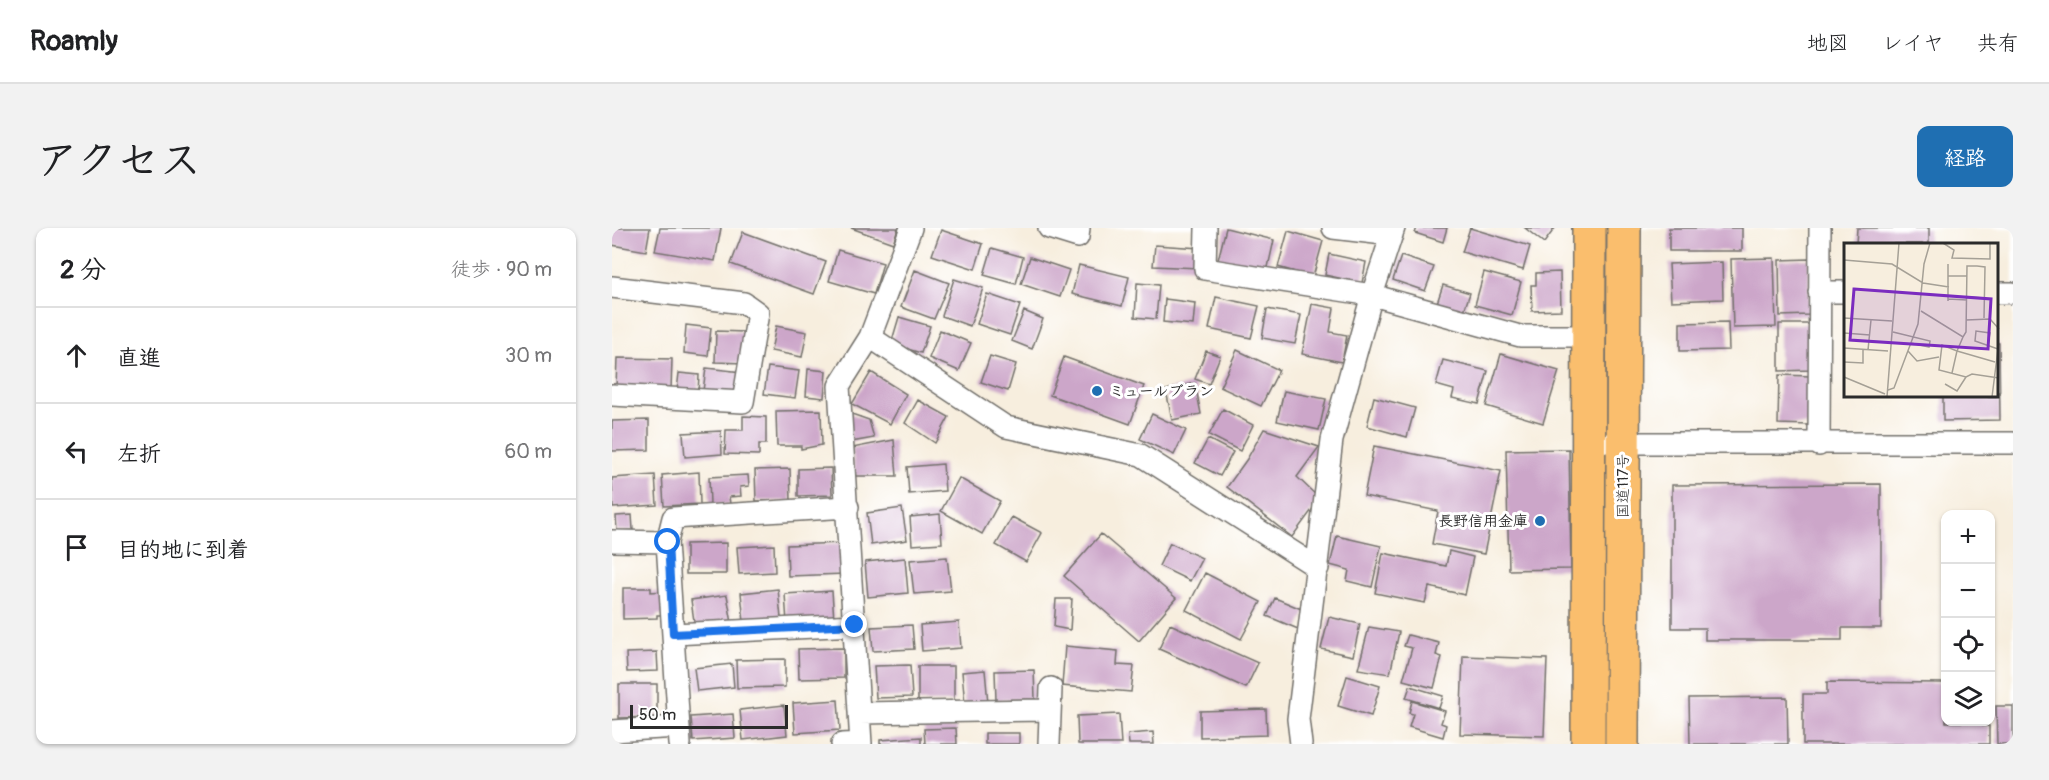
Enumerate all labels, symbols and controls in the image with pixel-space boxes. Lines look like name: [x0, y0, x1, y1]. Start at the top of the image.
text: Roamly: [30, 24, 118, 59]
text: 地図: [1807, 30, 1849, 57]
text: レイヤ: [1882, 30, 1944, 57]
text: 共有: [1977, 30, 2019, 57]
button: 経路: [1917, 126, 2013, 187]
text: アクセス: [36, 135, 201, 187]
inset map: [1844, 243, 1998, 398]
text: 2 分: [60, 254, 106, 286]
text: 徒歩 · 90 m: [451, 257, 552, 282]
icon: ahead: [60, 339, 93, 372]
text: 30 m: [505, 343, 552, 368]
text: 直進: [117, 344, 161, 372]
place label: ミュールブラン: [1109, 382, 1214, 401]
marker: ミュールブラン: [1090, 384, 1104, 398]
icon: left: [60, 435, 93, 468]
text: 60 m: [505, 439, 552, 464]
text: 左折: [117, 440, 161, 468]
street label: 国道117号: [1614, 454, 1633, 518]
map controls: [1941, 510, 1995, 726]
button: +: [1941, 510, 1995, 564]
place label: 長野信用金庫: [1438, 512, 1528, 531]
marker: 長野信用金庫: [1533, 514, 1547, 528]
route start: [654, 528, 680, 554]
icon: arrive: [60, 531, 93, 564]
text: 目的地に到着: [117, 536, 249, 564]
button: −: [1941, 564, 1995, 618]
route end: [841, 611, 867, 637]
button: locate: [1941, 618, 1995, 672]
button: layers: [1941, 672, 1995, 726]
scale bar: [630, 702, 788, 730]
text: 50 m: [639, 705, 676, 725]

